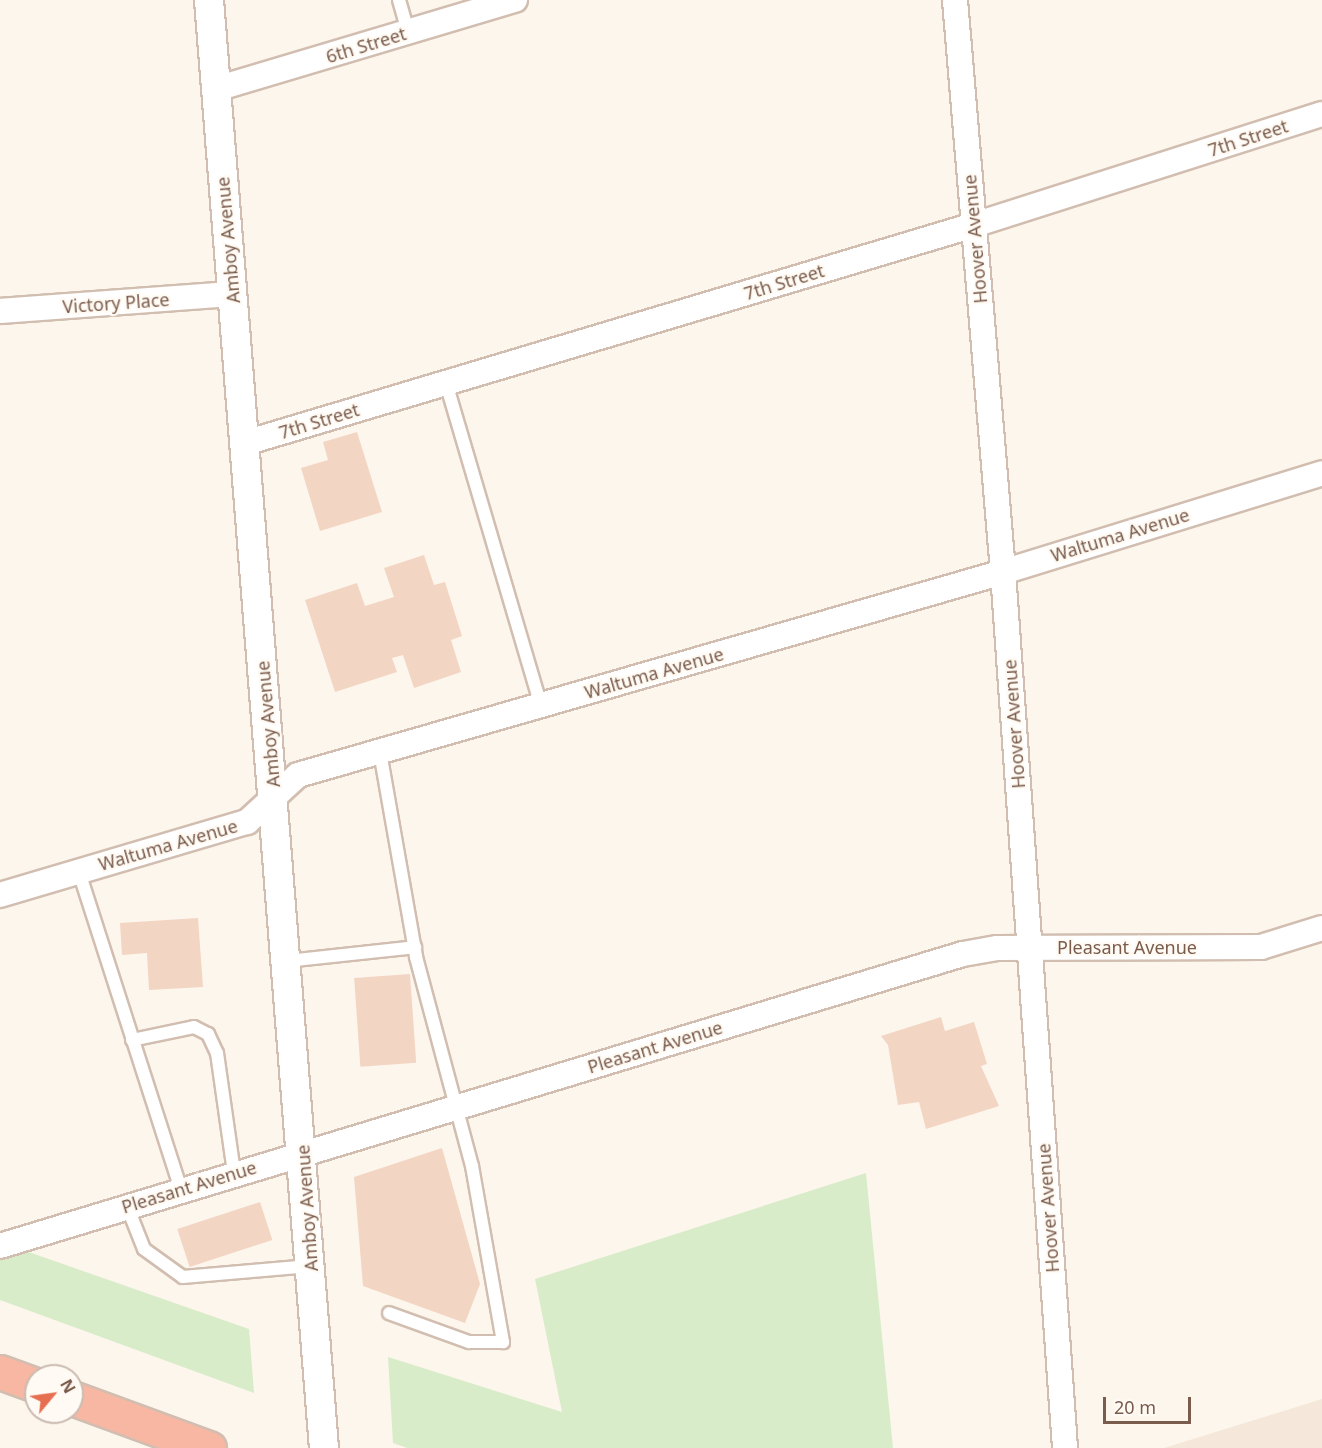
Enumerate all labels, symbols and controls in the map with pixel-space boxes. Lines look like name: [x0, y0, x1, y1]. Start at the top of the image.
street label: 6th Street: [323, 23, 409, 67]
street label: 7th Street: [1205, 115, 1291, 161]
street label: Hoover Avenue: [959, 174, 991, 304]
street label: Amboy Avenue: [212, 176, 244, 304]
street label: 7th Street: [741, 260, 827, 304]
street label: Victory Place: [62, 288, 170, 318]
street label: 7th Street: [276, 399, 362, 443]
street label: Waltuma Avenue: [1048, 504, 1192, 566]
street label: Waltuma Avenue: [582, 643, 726, 703]
street label: Hoover Avenue: [999, 659, 1029, 789]
street label: Amboy Avenue: [252, 660, 284, 788]
street label: Waltuma Avenue: [96, 815, 240, 875]
street label: Pleasant Avenue: [1057, 936, 1197, 958]
street label: Pleasant Avenue: [585, 1016, 725, 1078]
street label: Hoover Avenue: [1033, 1143, 1063, 1273]
street label: Amboy Avenue: [292, 1144, 322, 1272]
street label: Pleasant Avenue: [119, 1156, 259, 1218]
north arrow: [24, 1364, 84, 1424]
text: N: [55, 1375, 81, 1397]
scale bar: [1106, 1385, 1194, 1423]
text: 20 m: [1114, 1395, 1156, 1419]

